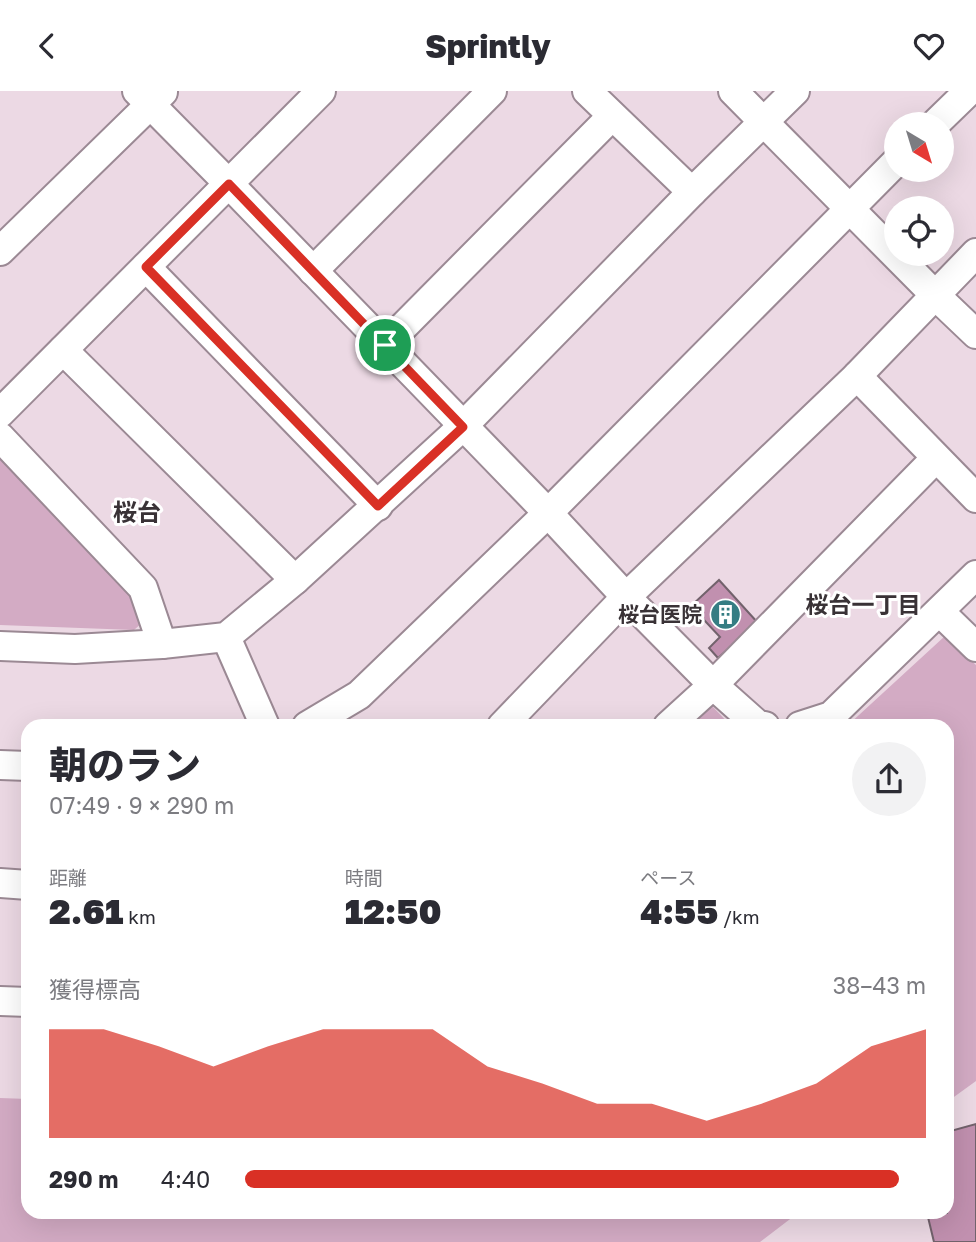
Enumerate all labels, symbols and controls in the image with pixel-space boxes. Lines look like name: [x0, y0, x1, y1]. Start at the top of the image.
icon: back: [28, 27, 66, 65]
text: Sprintly: [425, 27, 551, 65]
icon: heart: [910, 27, 948, 65]
north arrow: [884, 112, 954, 182]
map controls: [884, 112, 954, 266]
button: locate: [884, 196, 954, 266]
pin: [355, 315, 415, 375]
icon: arrive: [366, 326, 404, 364]
district label: 桜台: [113, 497, 161, 526]
district label: 桜台一丁目: [806, 590, 921, 618]
building icon: 桜台医院: [708, 597, 742, 631]
place label: 桜台医院: [618, 601, 702, 627]
text: 朝のラン: [49, 742, 201, 787]
button: share: [852, 742, 926, 816]
text: 07:49 · 9 × 290 m: [49, 791, 234, 819]
text: 距離: [49, 866, 87, 889]
text: 時間: [345, 866, 383, 889]
text: ペース: [640, 866, 696, 889]
text: 2.61: [49, 890, 123, 932]
text: 12:50: [345, 890, 442, 932]
text: 4:55: [640, 890, 718, 932]
text: km: [123, 905, 156, 928]
text: /km: [718, 905, 760, 928]
text: 38–43 m: [833, 971, 926, 999]
text: 獲得標高: [49, 975, 141, 1003]
text: 290 m: [49, 1165, 118, 1193]
text: 4:40: [161, 1165, 210, 1193]

